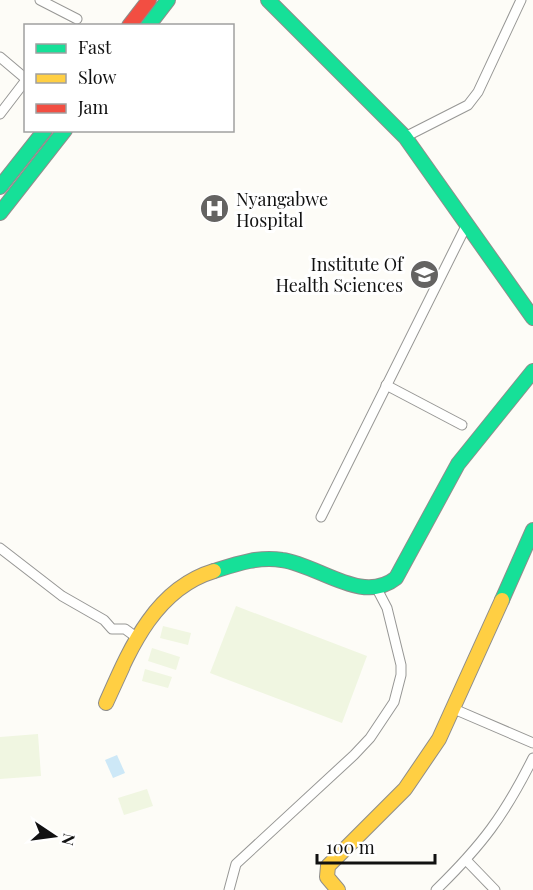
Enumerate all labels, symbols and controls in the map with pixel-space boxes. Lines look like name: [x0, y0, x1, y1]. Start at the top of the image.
legend: [24, 24, 234, 132]
text: Fast: [78, 35, 112, 59]
text: Slow: [78, 65, 116, 89]
text: Jam: [77, 95, 108, 119]
place label: Nyangabwe Hospital: [236, 187, 328, 232]
hospital icon: Nyangabwe Hospital: [199, 193, 231, 225]
place label: Institute Of Health Sciences: [276, 252, 405, 297]
school or university icon: Institute Of Health Sciences: [408, 258, 440, 290]
north arrow: [24, 806, 84, 866]
scale bar: [317, 827, 436, 865]
text: N: [57, 831, 81, 848]
text: 100 m: [326, 835, 375, 859]

